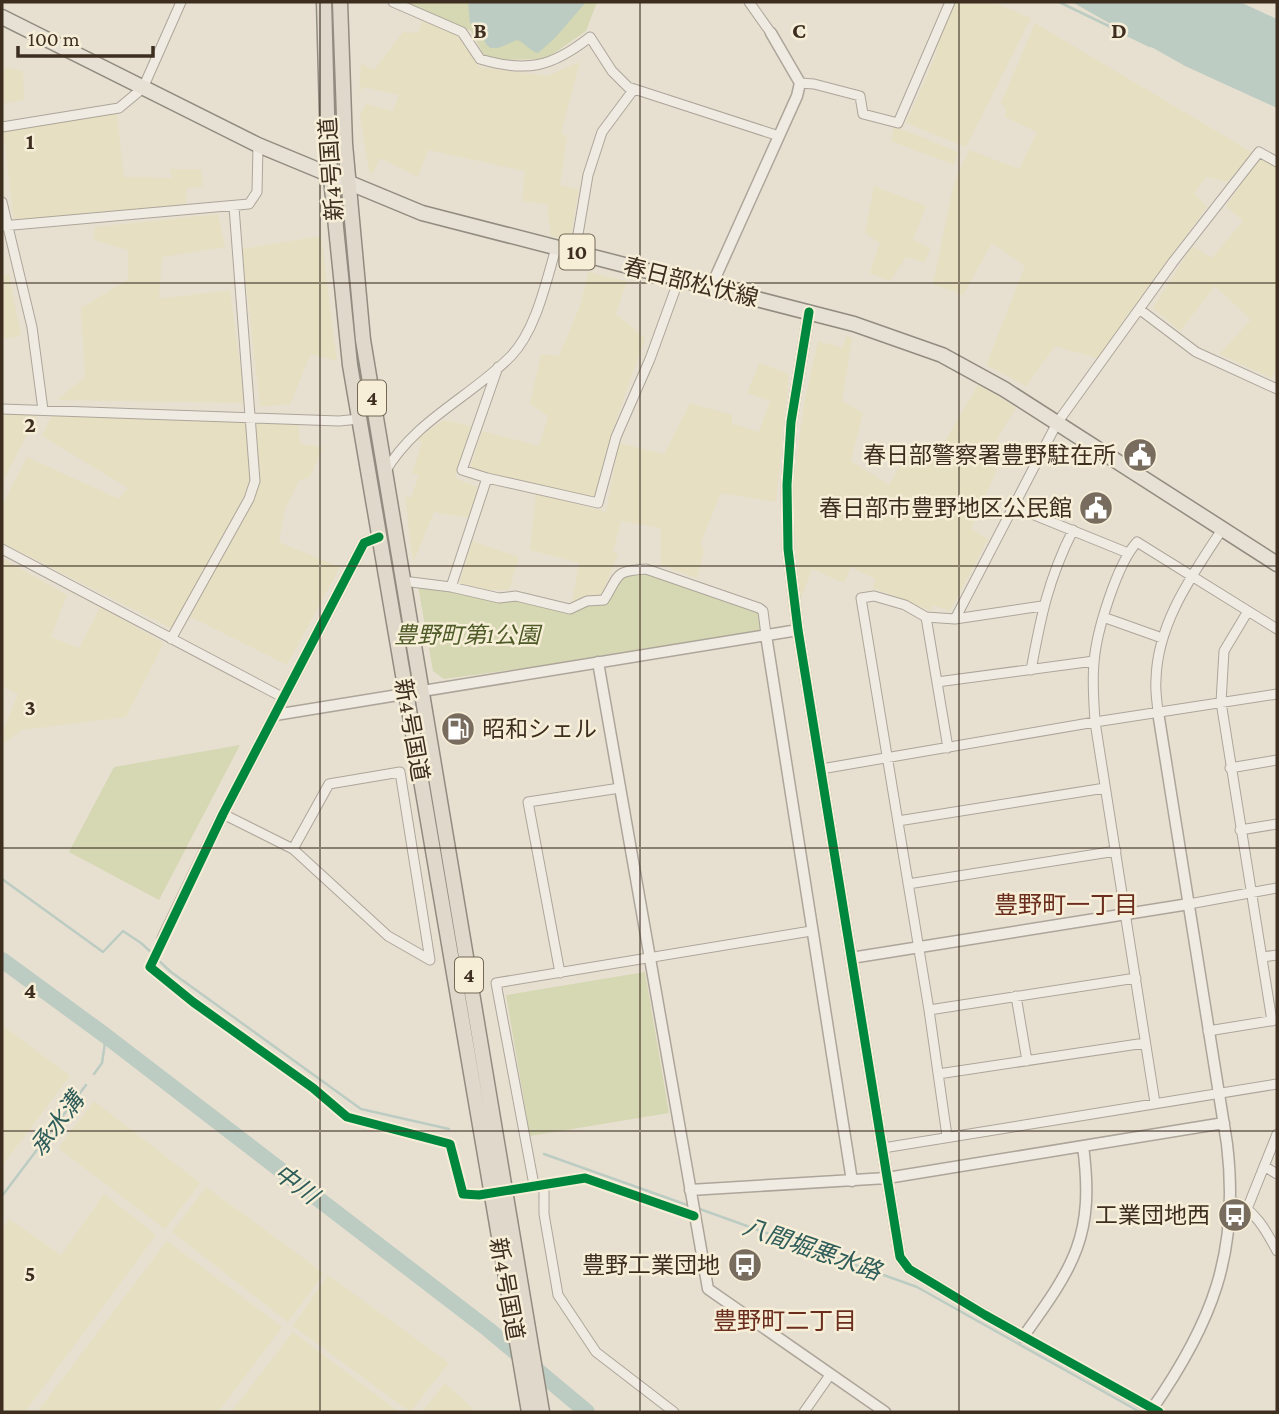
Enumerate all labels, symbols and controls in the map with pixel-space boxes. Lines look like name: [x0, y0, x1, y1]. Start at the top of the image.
scale bar: [18, 14, 152, 58]
text: B: [473, 17, 487, 43]
text: C: [792, 17, 806, 43]
text: D: [1111, 17, 1127, 43]
text: 100 m: [28, 27, 80, 51]
street label: 新4号国道: [314, 116, 348, 222]
text: 1: [26, 128, 35, 154]
road number: 10: [560, 234, 594, 270]
street label: 春日部松伏線: [621, 253, 761, 311]
road number: 4: [358, 380, 386, 416]
text: 2: [24, 411, 36, 437]
public building icon: 春日部警察署豊野駐在所: [1121, 436, 1159, 474]
place label: 春日部警察署豊野駐在所: [863, 442, 1116, 468]
public building icon: 春日部市豊野地区公民館: [1077, 489, 1115, 527]
place label: 春日部市豊野地区公民館: [819, 495, 1072, 521]
park label: 豊野町第1公園: [394, 622, 543, 648]
street label: 新4号国道: [390, 677, 434, 783]
text: 3: [24, 694, 36, 720]
fuel station icon: 昭和シェル: [439, 710, 477, 748]
place label: 昭和シェル: [482, 716, 597, 742]
district label: 豊野町一丁目: [994, 891, 1138, 918]
road number: 4: [455, 958, 483, 992]
text: 4: [24, 977, 36, 1003]
water label: 承水溝: [24, 1084, 91, 1161]
water label: 中川: [269, 1158, 326, 1211]
bus stop icon: 工業団地西: [1216, 1196, 1254, 1234]
place label: 工業団地西: [1095, 1202, 1210, 1228]
water label: 八間堀悪水路: [740, 1212, 887, 1285]
street label: 新4号国道: [485, 1236, 529, 1342]
bus stop icon: 豊野工業団地: [726, 1246, 764, 1284]
place label: 豊野工業団地: [582, 1252, 720, 1278]
text: 5: [24, 1260, 36, 1286]
district label: 豊野町二丁目: [713, 1307, 857, 1334]

